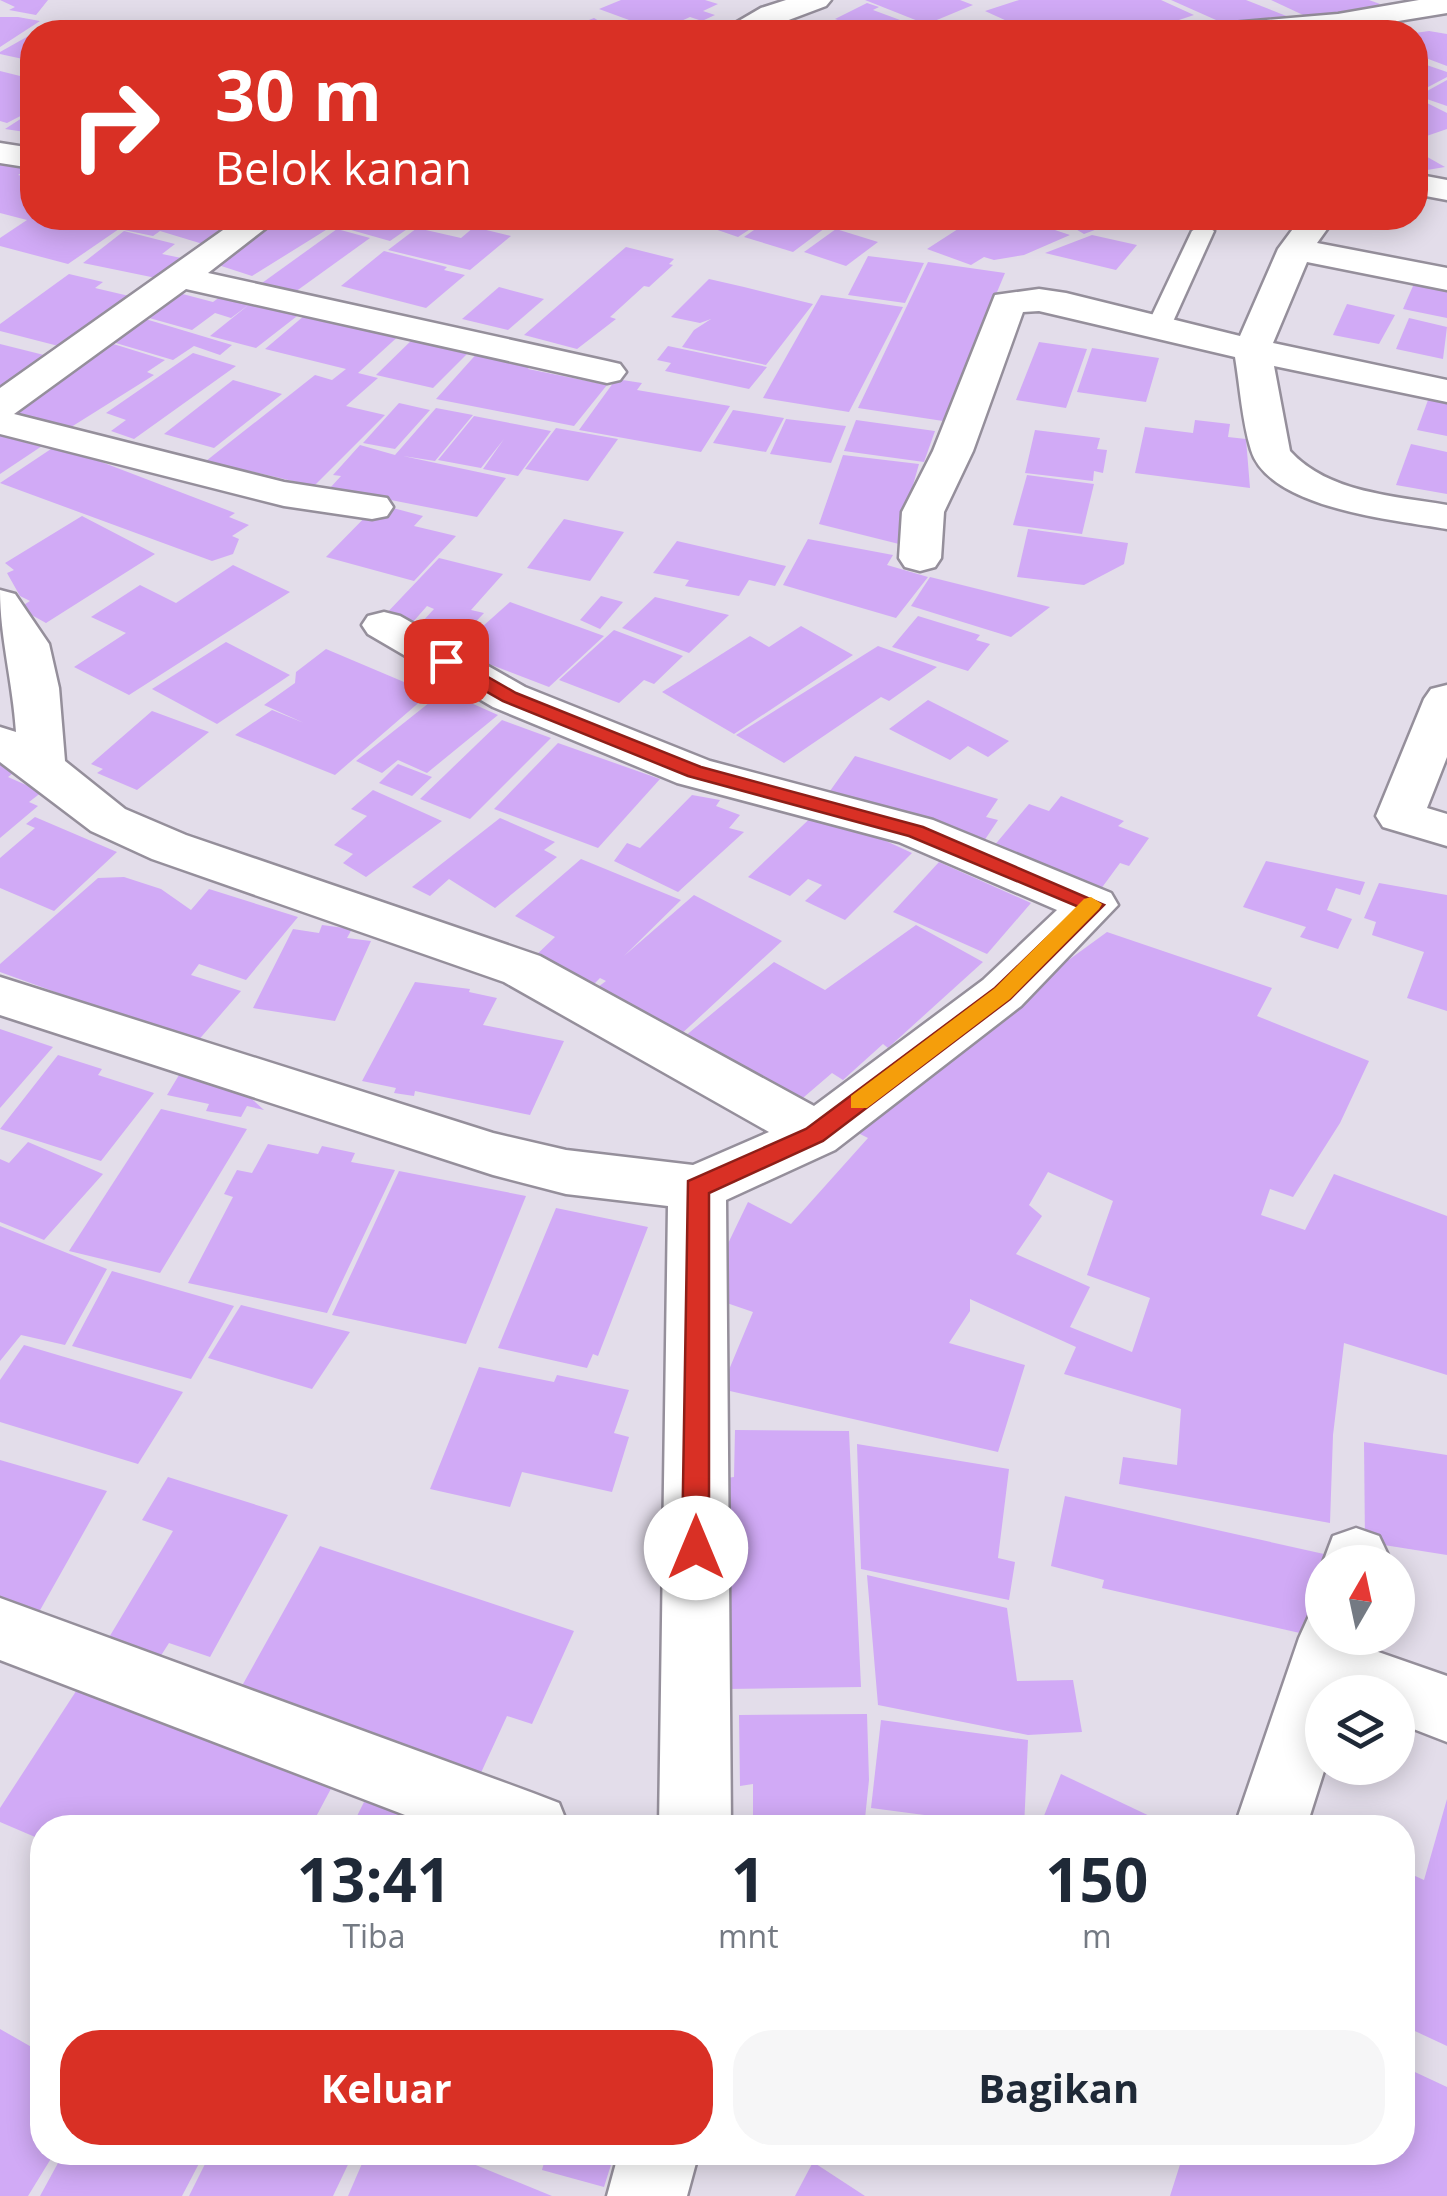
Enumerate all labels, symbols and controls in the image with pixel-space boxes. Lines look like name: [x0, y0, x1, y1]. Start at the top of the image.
text: 30 m: [215, 46, 382, 142]
icon: right: [50, 60, 180, 190]
text: Belok kanan: [215, 137, 472, 198]
pin: [404, 619, 489, 704]
icon: arrive: [419, 634, 474, 689]
position arrow: [644, 1496, 748, 1600]
north arrow: [1305, 1545, 1415, 1655]
map controls: [1305, 1545, 1415, 1785]
button: layers: [1305, 1675, 1415, 1785]
text: 13:41: [297, 1838, 451, 1920]
text: 1: [731, 1838, 765, 1920]
text: 150: [1045, 1838, 1148, 1920]
text: Tiba: [342, 1914, 405, 1957]
text: mnt: [718, 1914, 779, 1957]
text: m: [1082, 1914, 1112, 1957]
button: Keluar: [60, 2030, 713, 2145]
button: Bagikan: [733, 2030, 1385, 2145]

